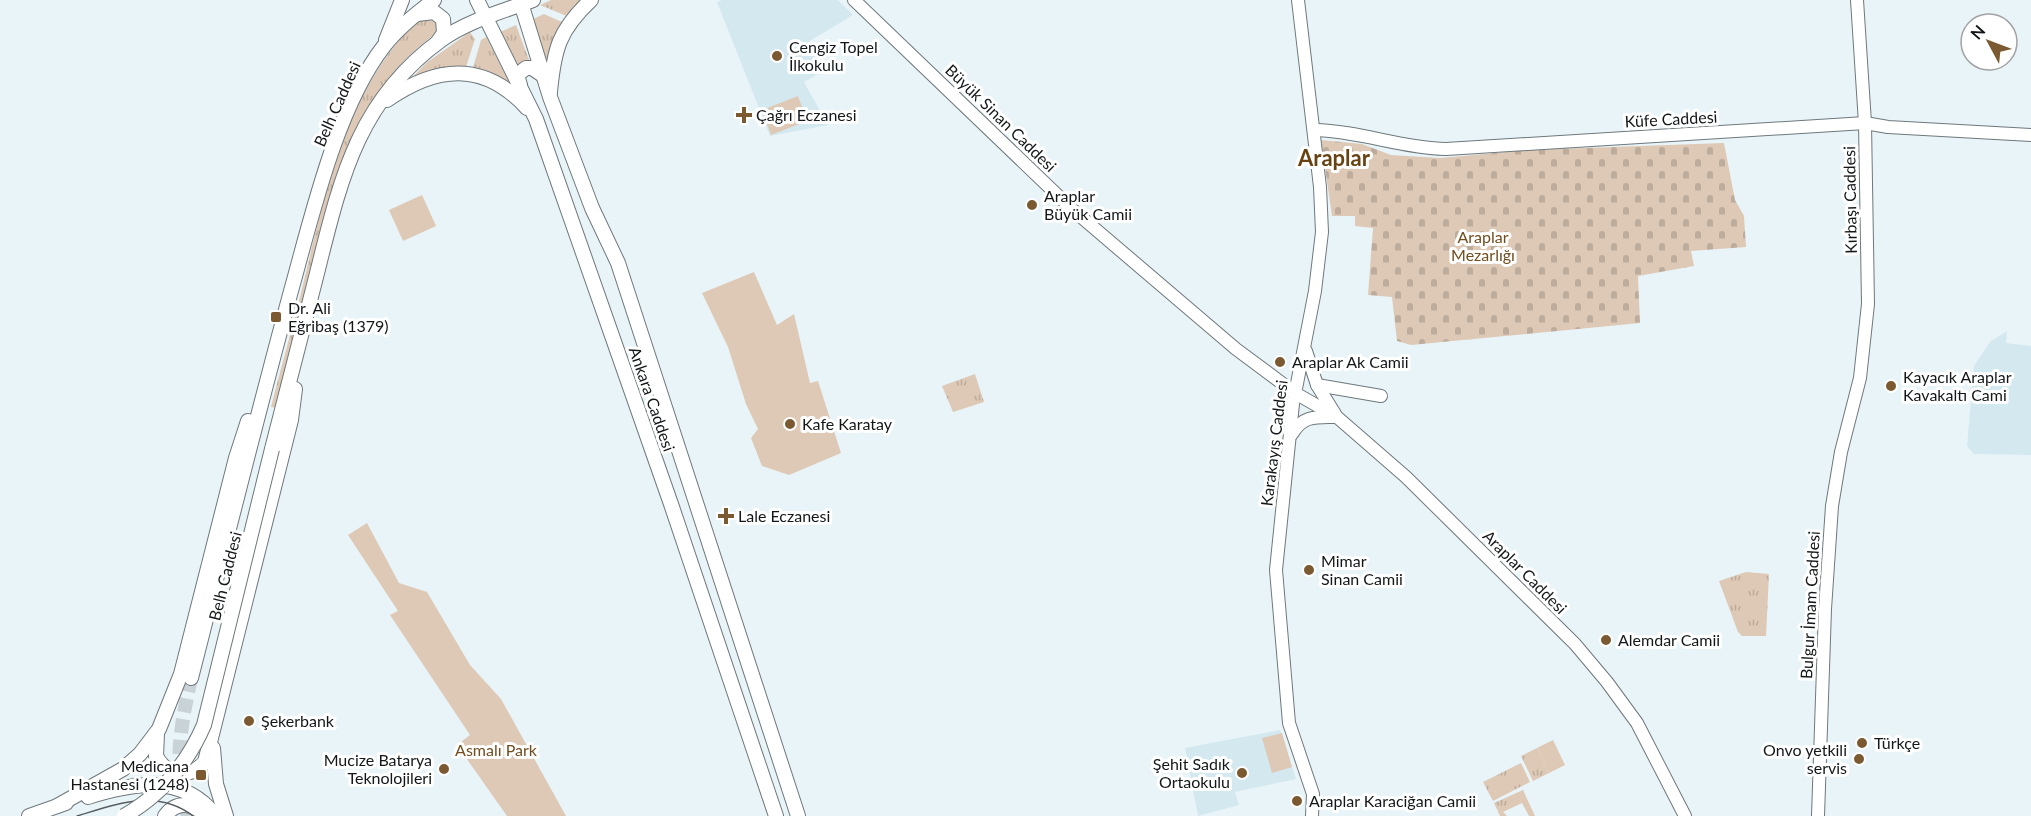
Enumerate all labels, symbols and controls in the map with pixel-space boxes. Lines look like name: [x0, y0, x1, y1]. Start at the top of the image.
north arrow: [1959, 12, 2019, 72]
text: N: [1966, 21, 1989, 43]
place label: Cengiz Topel İlkokulu: [789, 37, 878, 74]
marker: Cengiz Topel İlkokulu: [770, 49, 784, 63]
street label: Belh Caddesi: [309, 58, 364, 149]
street label: Büyük Sinan Caddesi: [942, 60, 1061, 175]
place label: Çağrı Eczanesi: [756, 105, 857, 124]
street label: Küfe Caddesi: [1624, 107, 1718, 130]
marker: Çağrı Eczanesi: [737, 108, 751, 122]
district label: Araplar: [1297, 144, 1371, 171]
street label: Kırbaşı Caddesi: [1839, 146, 1860, 254]
place label: Araplar Büyük Camii: [1044, 186, 1132, 223]
marker: Araplar Büyük Camii: [1025, 198, 1039, 212]
park label: Araplar Mezarlığı: [1451, 227, 1515, 264]
place label: Dr. Ali Eğribaş (1379): [288, 298, 389, 335]
marker: Dr. Ali Eğribaş (1379): [269, 310, 283, 324]
street label: Ankara Caddesi: [626, 344, 679, 454]
place label: Araplar Ak Camii: [1292, 352, 1409, 371]
marker: Araplar Ak Camii: [1273, 355, 1287, 369]
place label: Kayacık Araplar Kavakaltı Cami: [1903, 367, 2012, 404]
street label: Karakayış Caddesi: [1256, 379, 1291, 507]
marker: Kayacık Araplar Kavakaltı Cami: [1884, 379, 1898, 393]
place label: Kafe Karatay: [802, 414, 893, 433]
marker: Kafe Karatay: [783, 417, 797, 431]
place label: Lale Eczanesi: [738, 506, 830, 525]
marker: Lale Eczanesi: [719, 509, 733, 523]
street label: Araplar Caddesi: [1480, 526, 1571, 617]
street label: Belh Caddesi: [204, 529, 245, 622]
street label: Bulgur İmam Caddesi: [1796, 530, 1823, 679]
place label: Mimar Sinan Camii: [1321, 551, 1403, 588]
marker: Mimar Sinan Camii: [1302, 563, 1316, 577]
place label: Alemdar Camii: [1618, 630, 1720, 649]
marker: Alemdar Camii: [1599, 633, 1613, 647]
place label: Şekerbank: [261, 711, 335, 730]
marker: Şekerbank: [242, 714, 256, 728]
place label: Türkçe: [1874, 733, 1920, 752]
marker: Türkçe: [1855, 736, 1869, 750]
park label: Asmalı Park: [455, 740, 538, 759]
place label: Onvo yetkili servis: [1763, 740, 1847, 777]
place label: Mucize Batarya Teknolojileri: [324, 750, 432, 787]
marker: Onvo yetkili servis: [1852, 752, 1866, 766]
place label: Şehit Sadık Ortaokulu: [1153, 754, 1231, 791]
place label: Medicana Hastanesi (1248): [71, 756, 189, 793]
marker: Mucize Batarya Teknolojileri: [437, 762, 451, 776]
marker: Şehit Sadık Ortaokulu: [1235, 766, 1249, 780]
marker: Medicana Hastanesi (1248): [194, 768, 208, 782]
place label: Araplar Karaciğan Camii: [1309, 791, 1476, 810]
marker: Araplar Karaciğan Camii: [1290, 794, 1304, 808]

